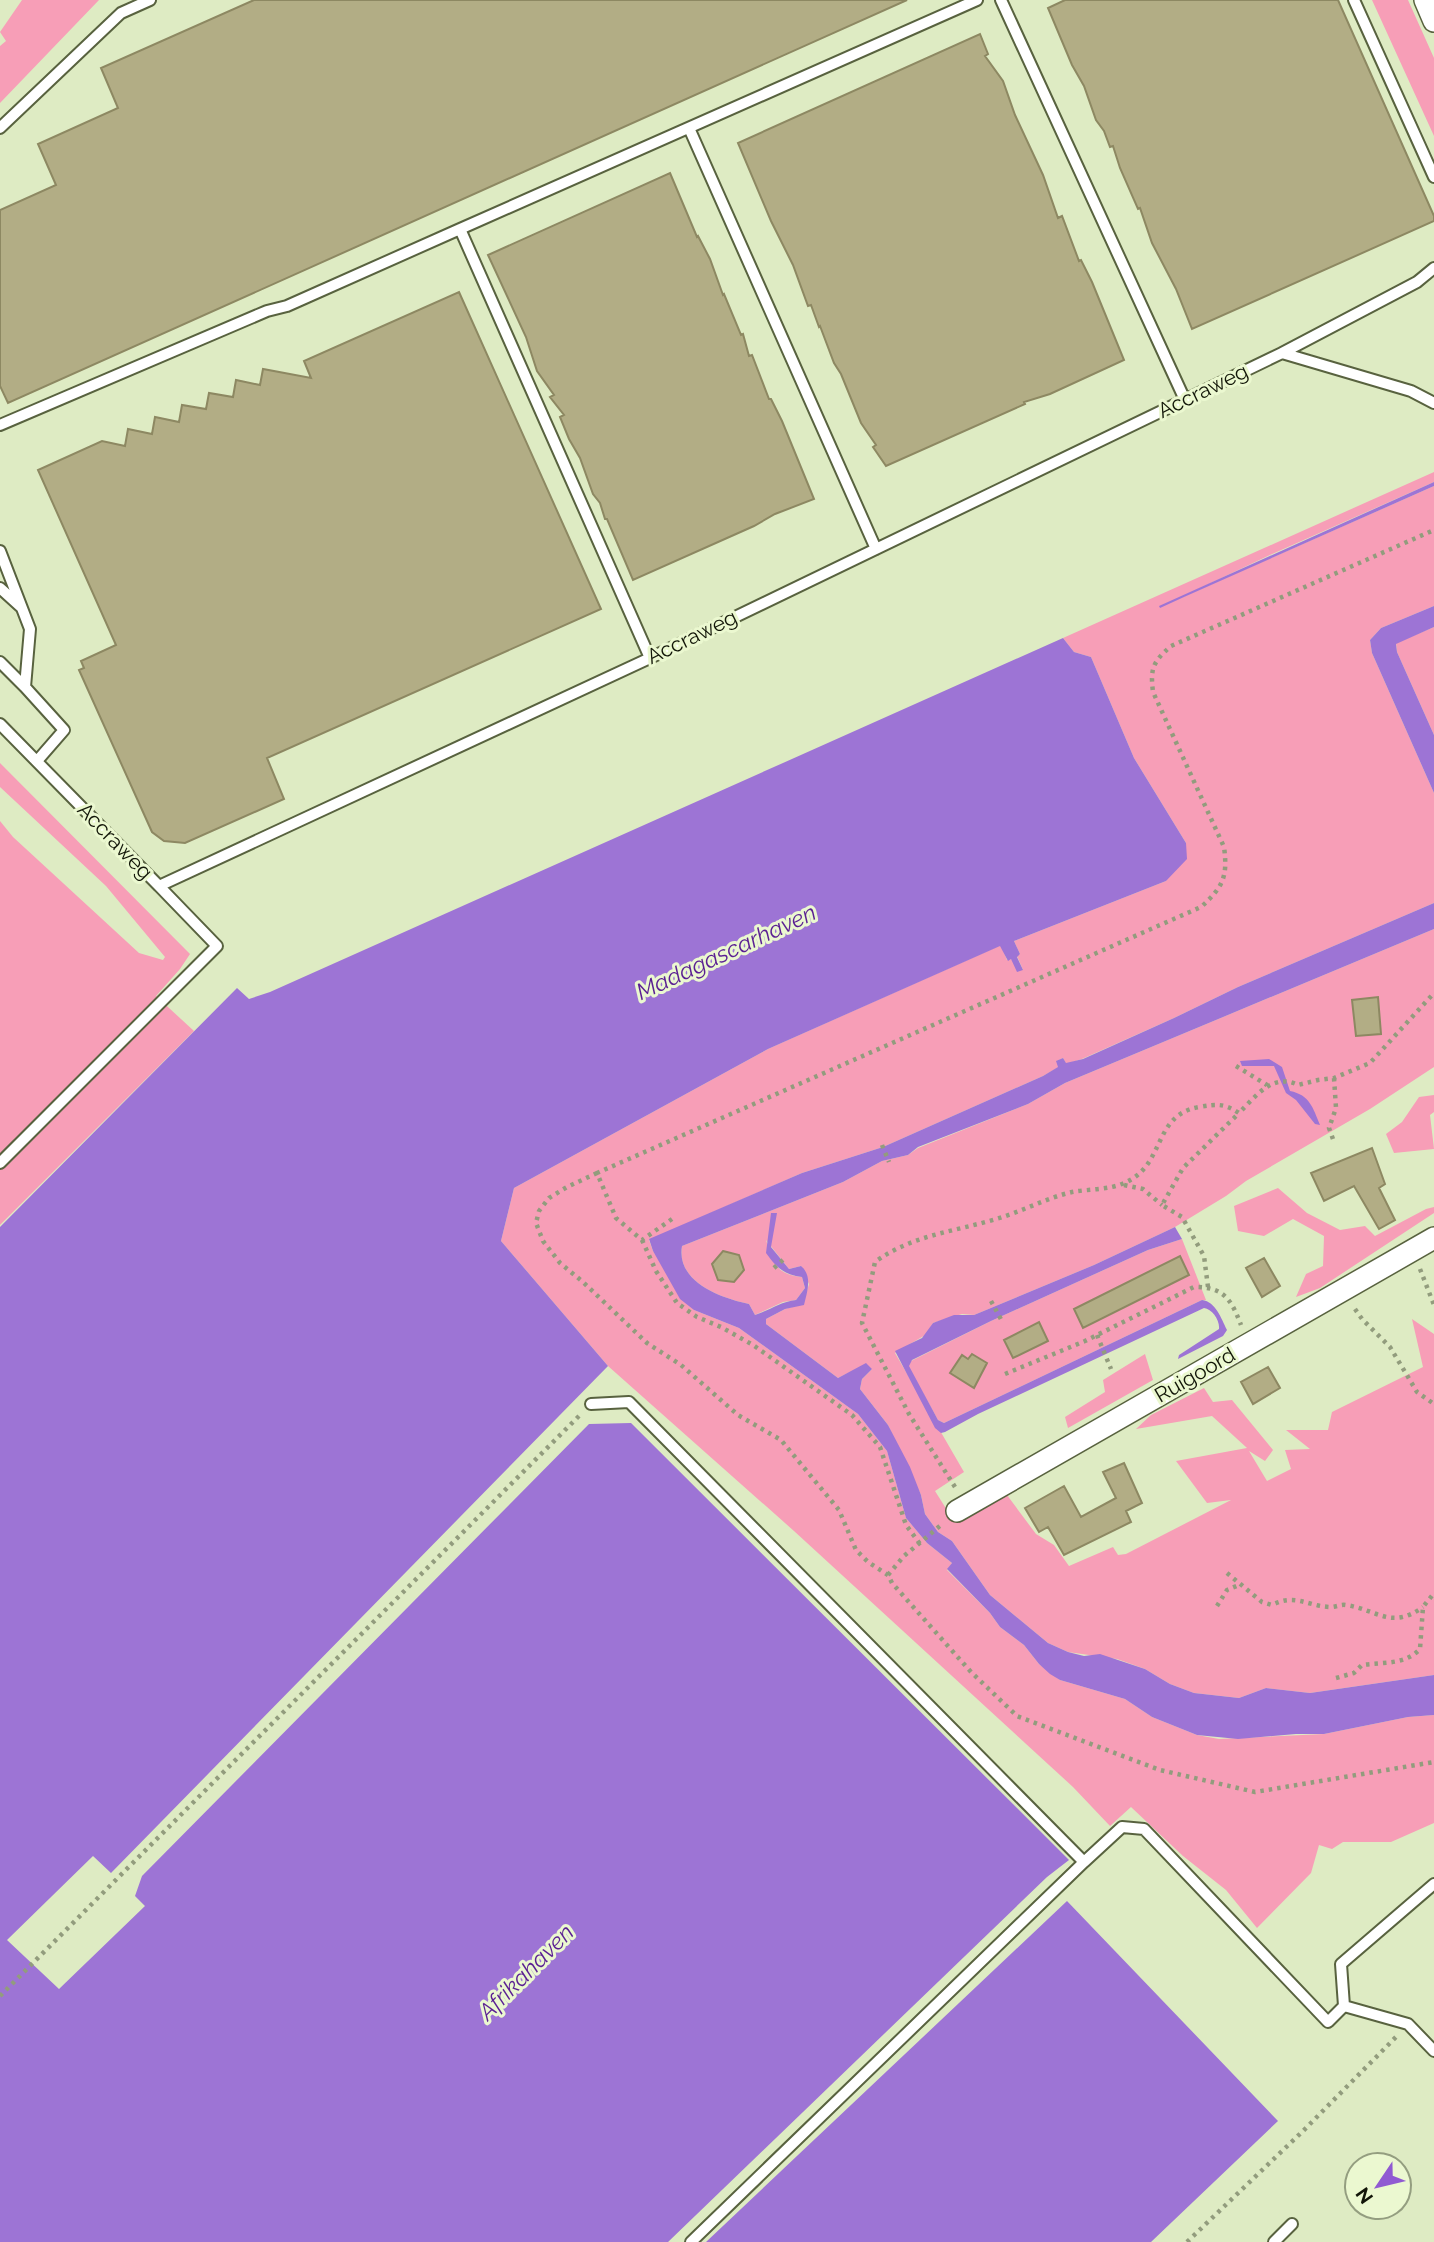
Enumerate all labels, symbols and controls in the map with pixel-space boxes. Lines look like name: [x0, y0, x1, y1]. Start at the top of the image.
street label: Accraweg: [1154, 358, 1252, 423]
street label: Accraweg: [643, 604, 741, 669]
street label: Accraweg: [73, 797, 158, 884]
water label: Madagascarhaven: [632, 898, 820, 1005]
street label: Ruigoord: [1150, 1342, 1239, 1408]
water label: Afrikahaven: [471, 1918, 579, 2026]
north arrow: [1343, 2151, 1413, 2221]
text: N: [1351, 2184, 1377, 2208]

